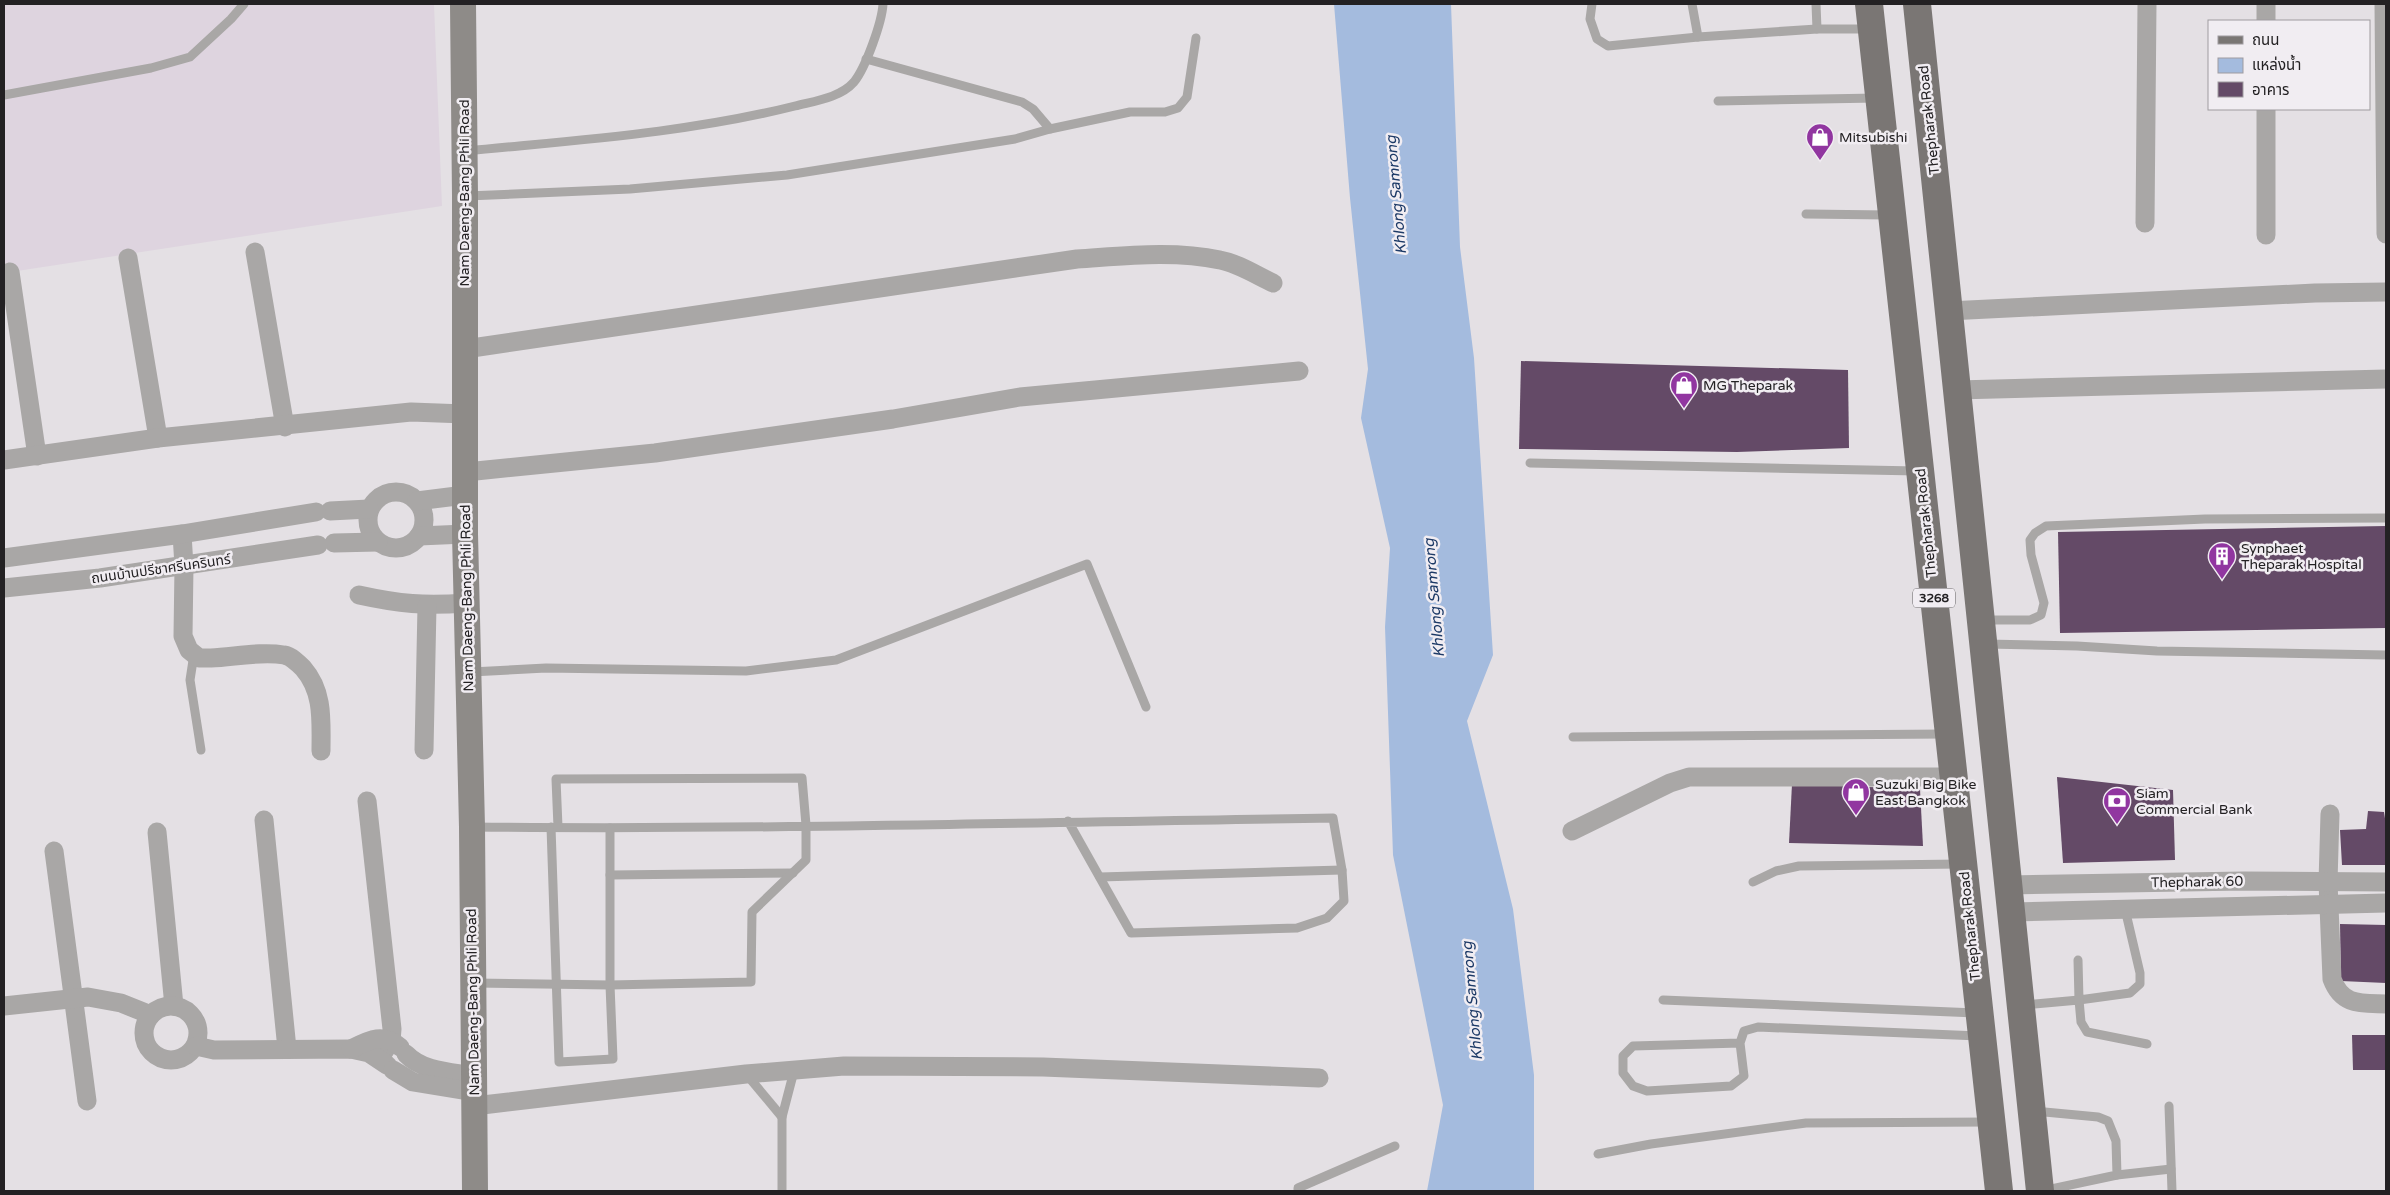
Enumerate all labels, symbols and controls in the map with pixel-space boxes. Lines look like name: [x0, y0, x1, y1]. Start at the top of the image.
legend: [2208, 20, 2370, 110]
text: ถนน: [2252, 31, 2279, 49]
text: แหล่งน้ำ: [2252, 54, 2301, 74]
street label: Thepharak Road: [1915, 65, 1943, 175]
text: อาคาร: [2252, 81, 2289, 99]
street label: Nam Daeng-Bang Phli Road: [456, 99, 473, 287]
shop icon: Mitsubishi: [1805, 122, 1835, 161]
place label: Mitsubishi: [1839, 129, 1908, 146]
water label: Khlong Samrong: [1382, 133, 1410, 255]
shop icon: MG Theparak: [1669, 370, 1699, 409]
place label: MG Theparak: [1703, 377, 1794, 394]
street label: Thepharak Road: [1912, 468, 1940, 578]
street label: Nam Daeng-Bang Phli Road: [457, 504, 477, 692]
water label: Khlong Samrong: [1420, 536, 1448, 658]
place label: Synphaet Theparak Hospital: [2241, 540, 2362, 573]
building icon: Synphaet Theparak Hospital: [2207, 541, 2237, 580]
street label: ถนนบ้านปรีชาศรีนครินทร์: [90, 551, 232, 587]
road number: 3268: [1913, 588, 1955, 608]
place label: Suzuki Big Bike East Bangkok: [1875, 776, 1976, 809]
shop icon: Suzuki Big Bike East Bangkok: [1841, 777, 1871, 816]
place label: Siam Commercial Bank: [2136, 785, 2253, 818]
bank icon: Siam Commercial Bank: [2102, 786, 2132, 825]
street label: Thepharak Road: [1956, 871, 1984, 981]
street label: Thepharak 60: [2151, 873, 2243, 891]
street label: Nam Daeng-Bang Phli Road: [463, 908, 483, 1096]
water label: Khlong Samrong: [1458, 939, 1486, 1061]

